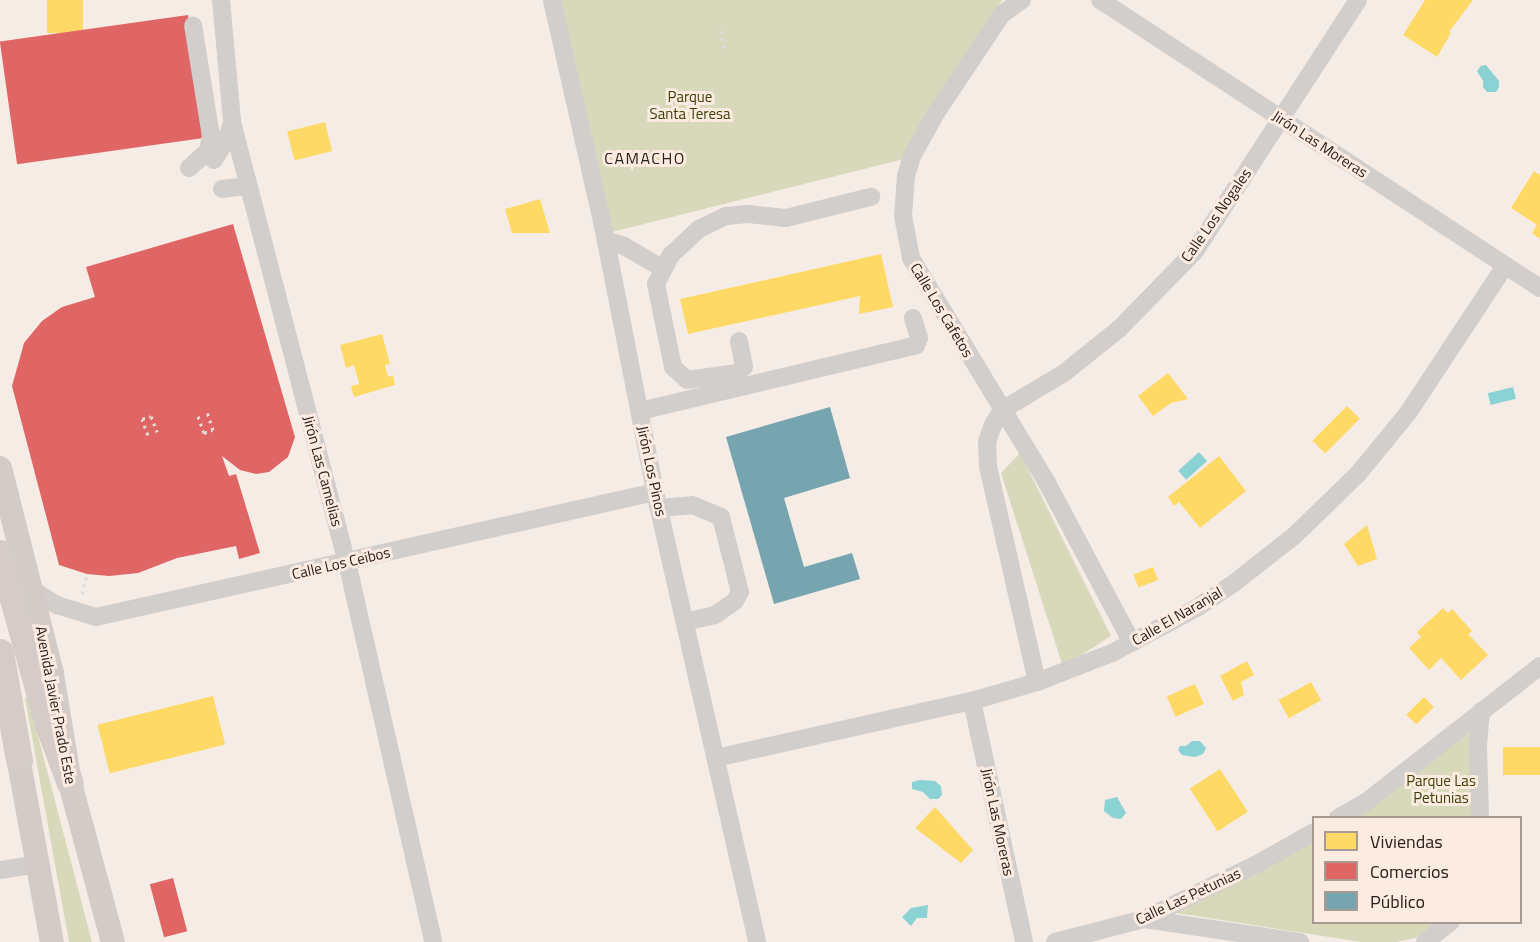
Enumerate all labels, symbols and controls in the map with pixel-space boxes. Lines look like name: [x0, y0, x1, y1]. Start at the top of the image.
park label: Parque Santa Teresa: [650, 87, 730, 122]
street label: Jirón Las Moreras: [1269, 107, 1371, 181]
district label: CAMACHO: [604, 148, 686, 168]
street label: Calle Los Nogales: [1177, 165, 1255, 265]
street label: Calle Los Cafetos: [907, 260, 977, 360]
street label: Jirón Las Camelias: [300, 414, 346, 528]
street label: Jirón Los Pinos: [634, 424, 670, 518]
street label: Calle Los Ceibos: [290, 543, 392, 583]
street label: Calle El Naranjal: [1129, 583, 1225, 649]
street label: Avenida Javier Prado Este: [32, 624, 80, 786]
street label: Jirón Las Moreras: [978, 767, 1018, 877]
park label: Parque Las Petunias: [1406, 771, 1476, 806]
legend: [1312, 816, 1522, 924]
text: Viviendas: [1370, 828, 1443, 855]
text: Comercios: [1370, 858, 1449, 885]
street label: Calle Las Petunias: [1133, 864, 1243, 928]
text: Público: [1370, 888, 1425, 915]

